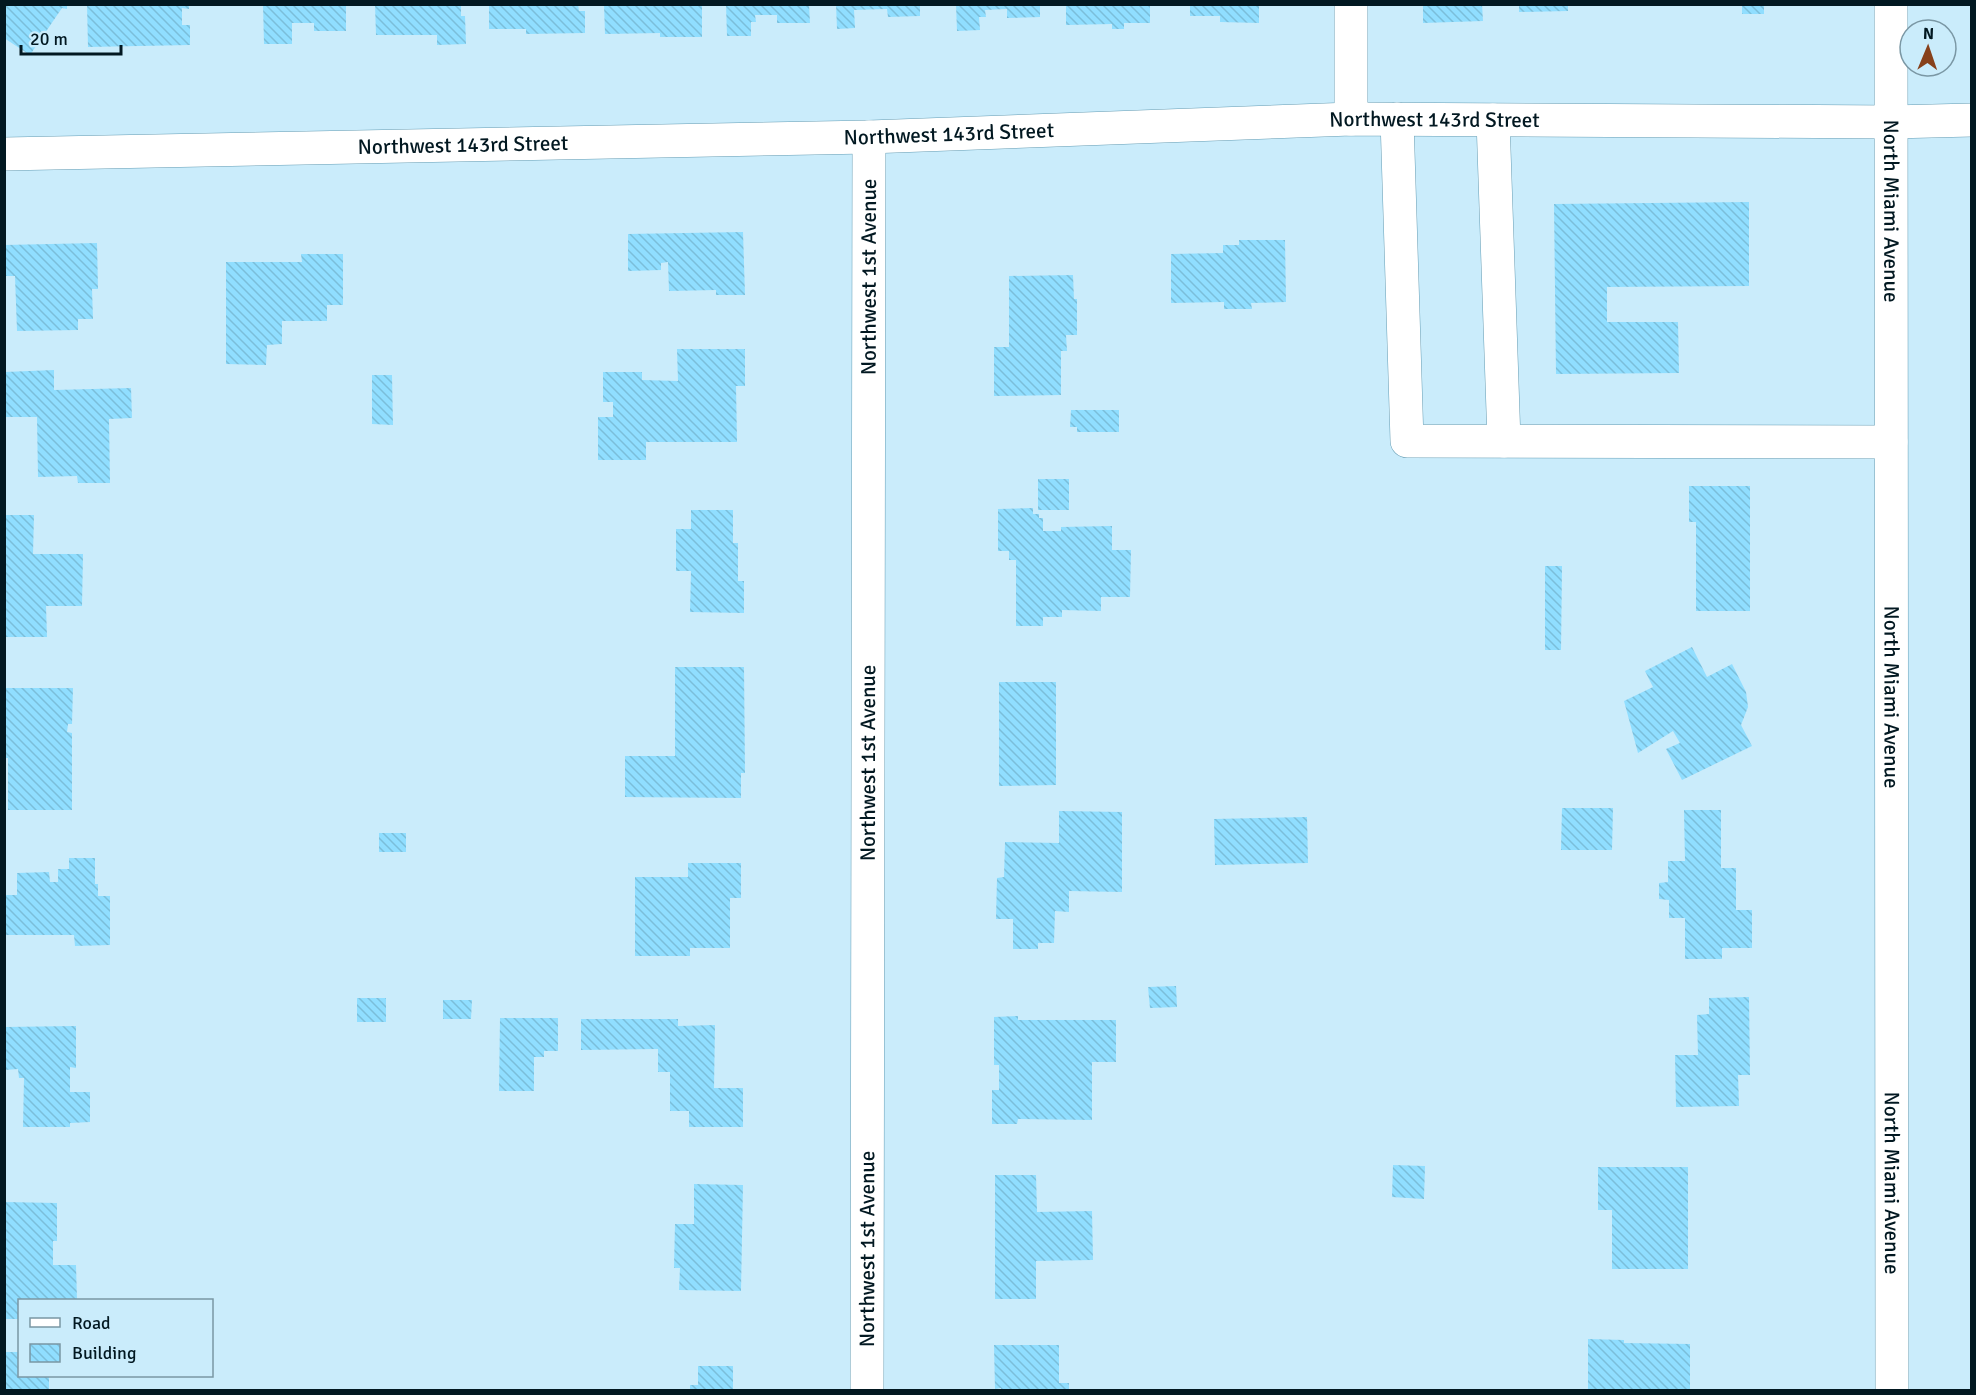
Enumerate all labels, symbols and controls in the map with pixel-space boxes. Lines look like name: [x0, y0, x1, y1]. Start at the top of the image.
scale bar: [21, 18, 122, 56]
north arrow: [1898, 18, 1958, 78]
text: N: [1923, 24, 1934, 44]
text: 20 m: [30, 28, 68, 50]
street label: Northwest 143rd Street: [1329, 106, 1540, 133]
street label: Northwest 143rd Street: [843, 117, 1054, 150]
street label: North Miami Avenue: [1878, 120, 1904, 302]
street label: Northwest 143rd Street: [357, 130, 568, 160]
street label: Northwest 1st Avenue: [856, 179, 882, 375]
street label: North Miami Avenue: [1878, 606, 1905, 788]
street label: Northwest 1st Avenue: [855, 665, 881, 861]
street label: North Miami Avenue: [1879, 1092, 1905, 1274]
street label: Northwest 1st Avenue: [854, 1151, 880, 1347]
legend: [18, 1299, 213, 1377]
text: Road: [72, 1312, 111, 1334]
text: Building: [72, 1342, 136, 1364]

